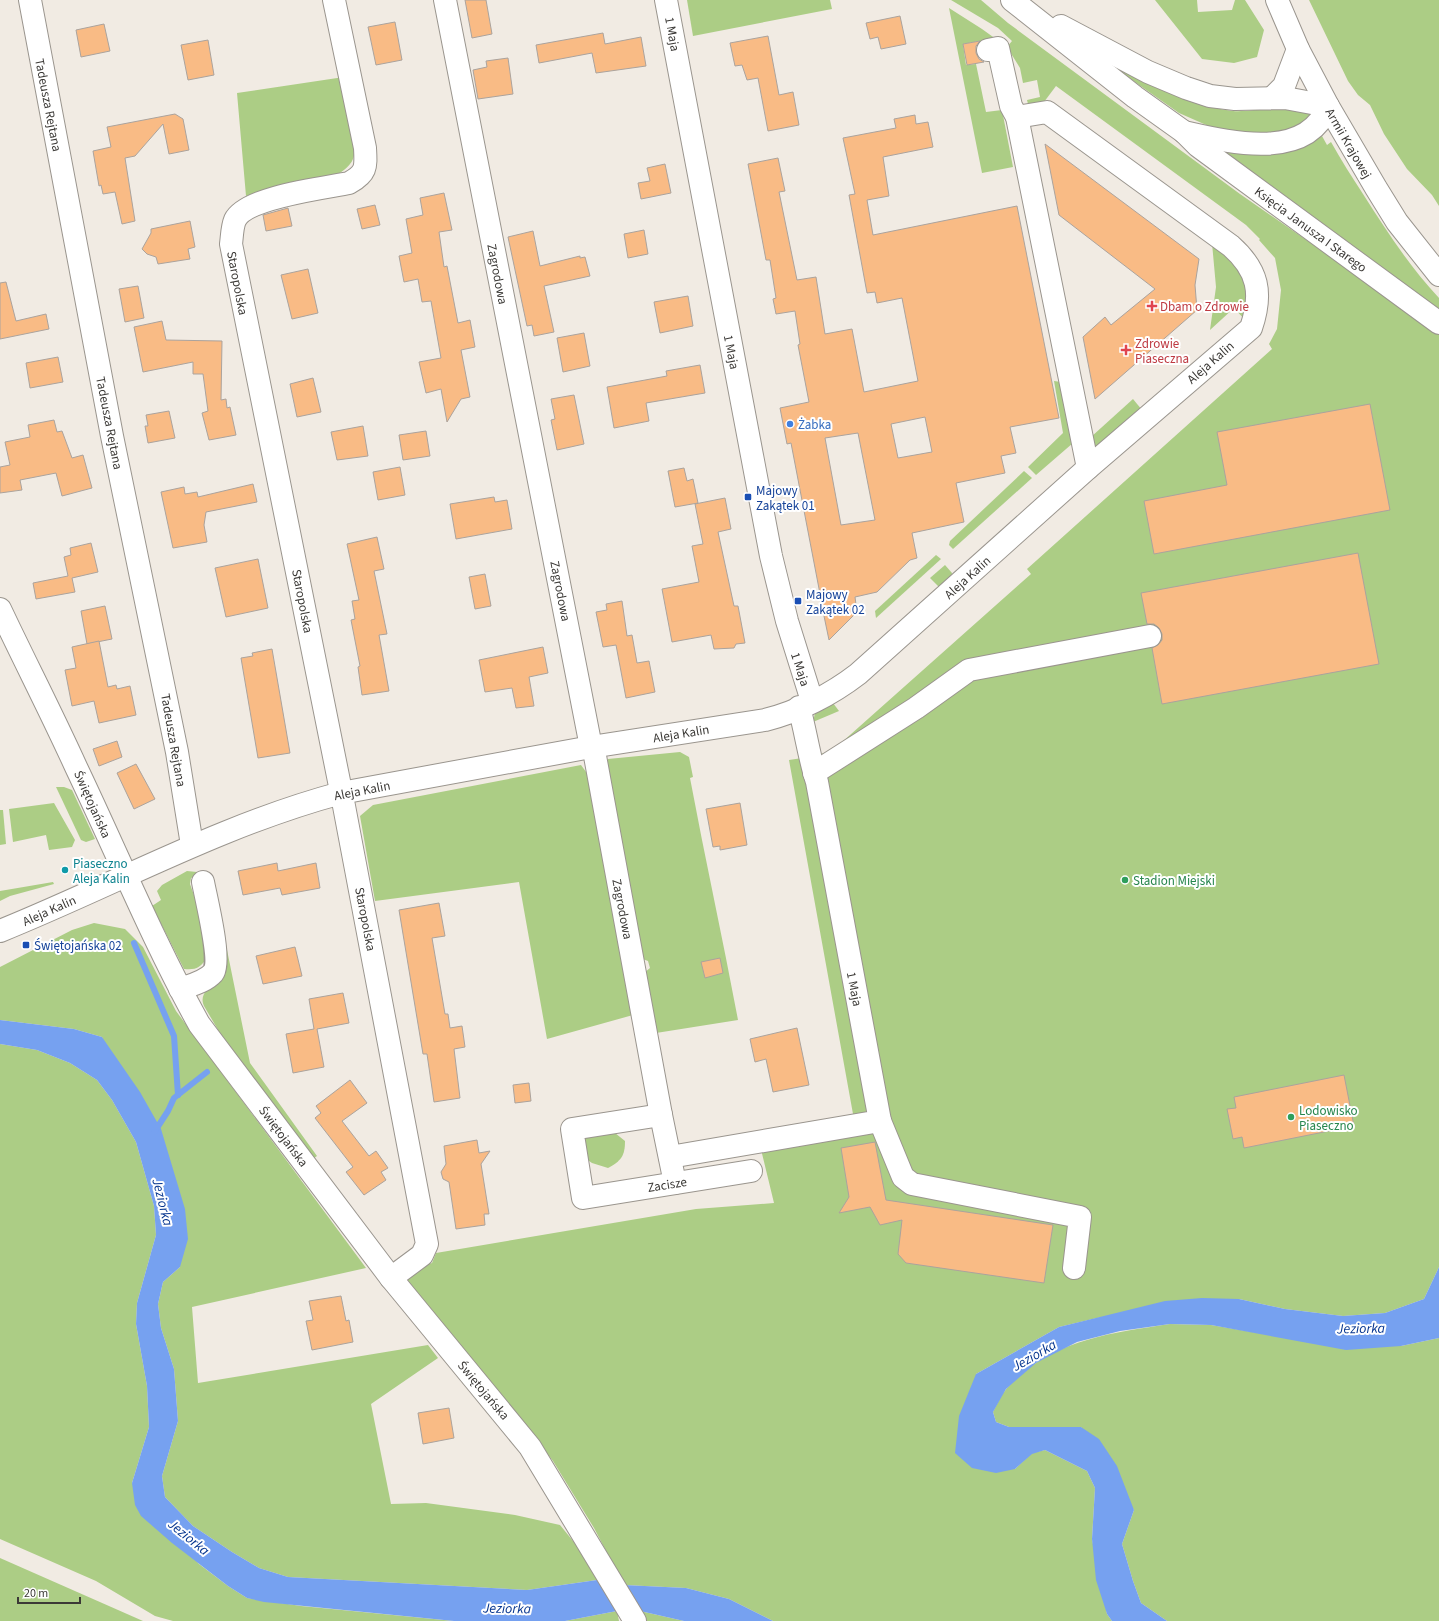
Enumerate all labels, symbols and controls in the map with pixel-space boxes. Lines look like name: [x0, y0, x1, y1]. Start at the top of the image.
street label: 1 Maja: [660, 15, 684, 53]
street label: Tadeusza Rejtana: [30, 57, 66, 153]
street label: Armii Krajowej: [1321, 105, 1376, 182]
street label: Księcia Janusza I Starego: [1250, 183, 1370, 277]
street label: Zagrodowa: [482, 242, 512, 306]
street label: Staropolska: [222, 250, 252, 317]
place label: Dbam o Zdrowie: [1160, 298, 1249, 316]
marker: Dbam o Zdrowie: [1147, 301, 1157, 311]
street label: 1 Maja: [719, 333, 743, 371]
place label: Zdrowie Piaseczna: [1135, 335, 1189, 368]
street label: Aleja Kalin: [1183, 337, 1238, 388]
marker: Zdrowie Piaseczna: [1120, 344, 1132, 356]
street label: Tadeusza Rejtana: [91, 375, 127, 471]
place label: Żabka: [798, 416, 831, 434]
marker: Żabka: [785, 419, 795, 429]
place label: Majowy Zakątek 01: [756, 482, 815, 515]
marker: Majowy Zakątek 01: [743, 492, 753, 502]
street label: Aleja Kalin: [941, 552, 995, 603]
street label: Zagrodowa: [545, 559, 575, 623]
street label: Staropolska: [287, 568, 317, 635]
place label: Majowy Zakątek 02: [806, 586, 865, 619]
marker: Majowy Zakątek 02: [793, 596, 803, 606]
street label: 1 Maja: [786, 650, 814, 689]
street label: Tadeusza Rejtana: [156, 692, 190, 788]
street label: Aleja Kalin: [652, 721, 711, 747]
street label: Świętojańska: [69, 768, 115, 841]
street label: Aleja Kalin: [333, 777, 392, 805]
place label: Piaseczno Aleja Kalin: [73, 855, 130, 888]
marker: Piaseczno Aleja Kalin: [60, 865, 70, 875]
place label: Stadion Miejski: [1133, 872, 1215, 890]
marker: Stadion Miejski: [1120, 875, 1130, 885]
street label: Zagrodowa: [607, 877, 637, 941]
street label: Staropolska: [350, 886, 380, 953]
street label: Aleja Kalin: [20, 891, 79, 931]
place label: Świętojańska 02: [34, 937, 122, 955]
marker: Świętojańska 02: [21, 940, 31, 950]
street label: 1 Maja: [842, 970, 866, 1008]
street label: Świętojańska: [254, 1102, 312, 1171]
place label: Lodowisko Piaseczno: [1299, 1102, 1358, 1135]
marker: Lodowisko Piaseczno: [1286, 1112, 1296, 1122]
street label: Zacisze: [646, 1173, 688, 1197]
water label: Jeziorka: [146, 1176, 178, 1228]
water label: Jeziorka: [1336, 1319, 1386, 1339]
water label: Jeziorka: [1008, 1335, 1061, 1377]
street label: Świętojańska: [453, 1357, 513, 1424]
water label: Jeziorka: [163, 1514, 214, 1561]
scale bar: [18, 1579, 80, 1605]
text: 20 m: [24, 1585, 48, 1602]
water label: Jeziorka: [482, 1599, 532, 1619]

